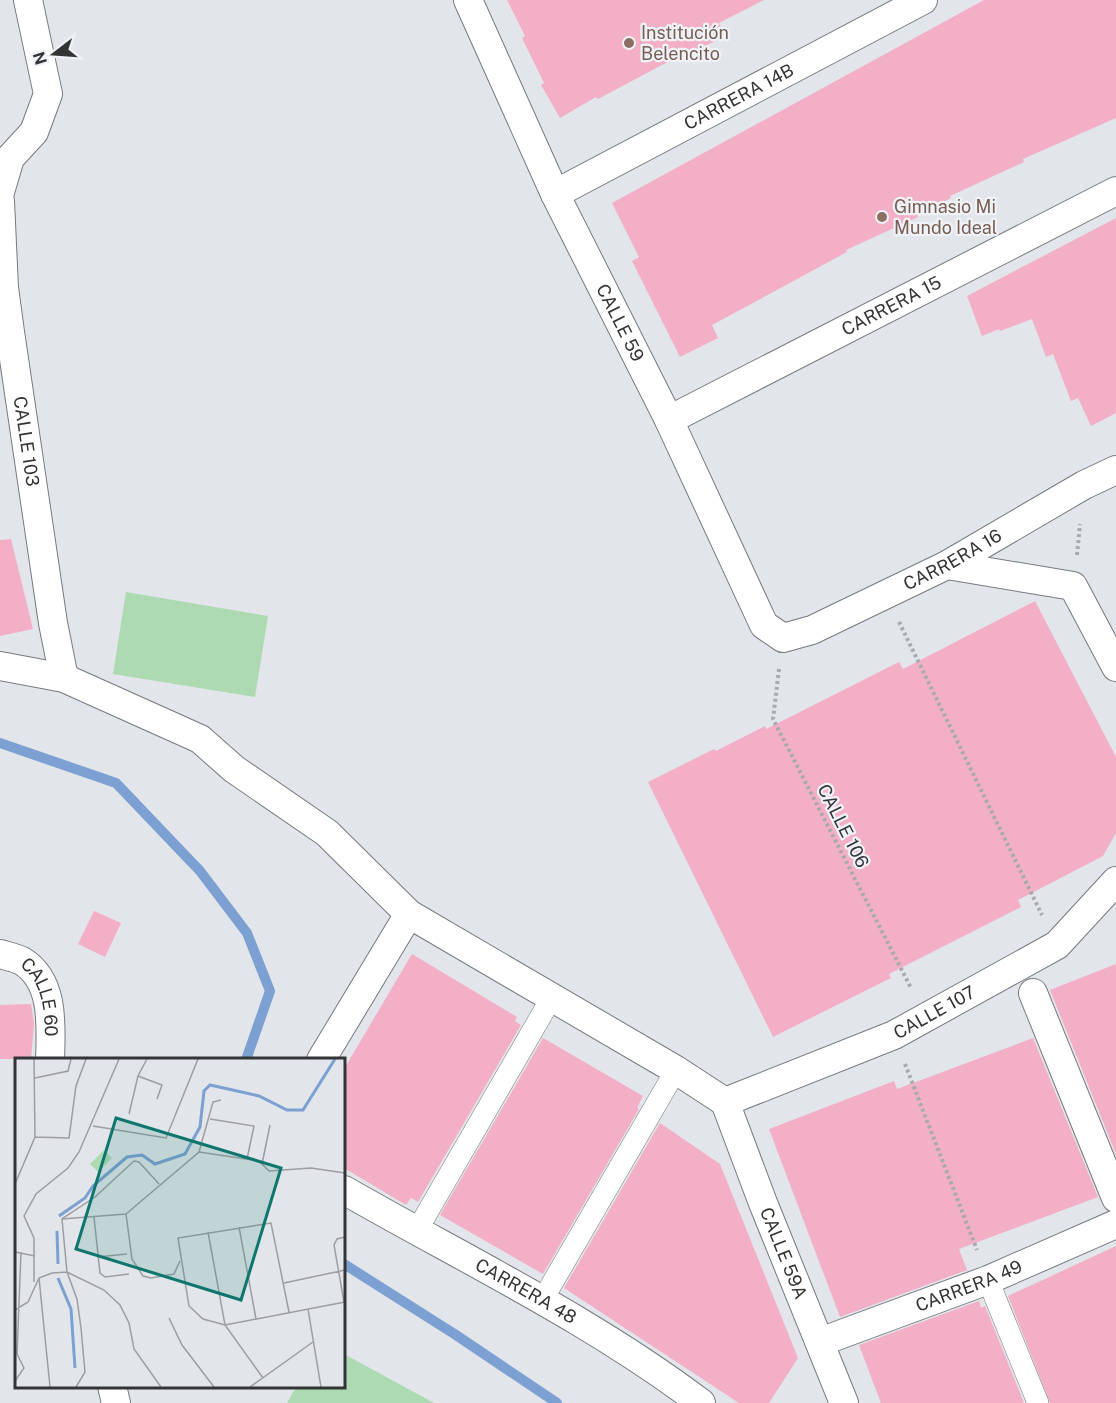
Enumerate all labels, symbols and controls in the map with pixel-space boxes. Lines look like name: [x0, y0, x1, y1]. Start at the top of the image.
place label: Institución Belencito: [641, 22, 729, 64]
north arrow: [24, 24, 84, 84]
marker: Institución Belencito: [622, 36, 636, 50]
text: N: [29, 49, 51, 67]
street label: CARRERA 14B: [680, 59, 797, 134]
place label: Gimnasio Mi Mundo Ideal: [894, 196, 997, 238]
marker: Gimnasio Mi Mundo Ideal: [875, 210, 889, 224]
street label: CARRERA 15: [838, 271, 945, 340]
street label: CALLE 59: [592, 280, 649, 365]
street label: CALLE 103: [10, 395, 44, 488]
street label: CARRERA 16: [900, 524, 1005, 594]
street label: CALLE 106: [814, 781, 873, 871]
street label: CALLE 60: [17, 953, 62, 1037]
street label: CALLE 107: [890, 981, 979, 1043]
inset map: [15, 1058, 345, 1388]
street label: CALLE 59A: [756, 1204, 812, 1302]
street label: CARRERA 48: [472, 1254, 580, 1328]
street label: CARRERA 49: [913, 1255, 1025, 1316]

